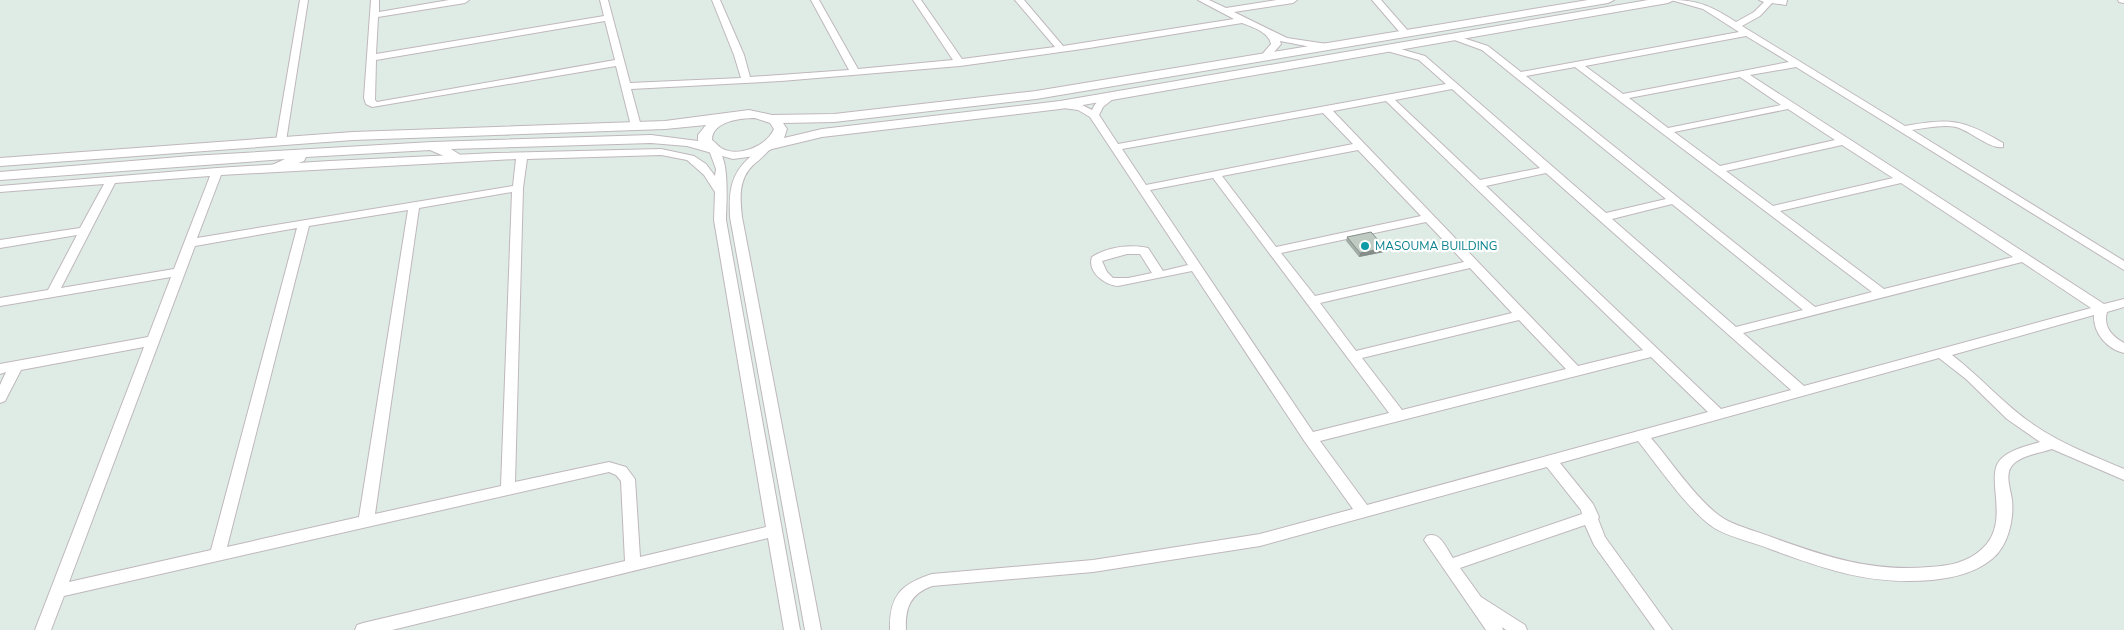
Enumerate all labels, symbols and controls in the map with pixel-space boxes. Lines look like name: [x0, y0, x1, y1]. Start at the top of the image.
place label: MASOUMA BUILDING: [1375, 238, 1497, 254]
marker: MASOUMA BUILDING: [1359, 240, 1371, 252]

